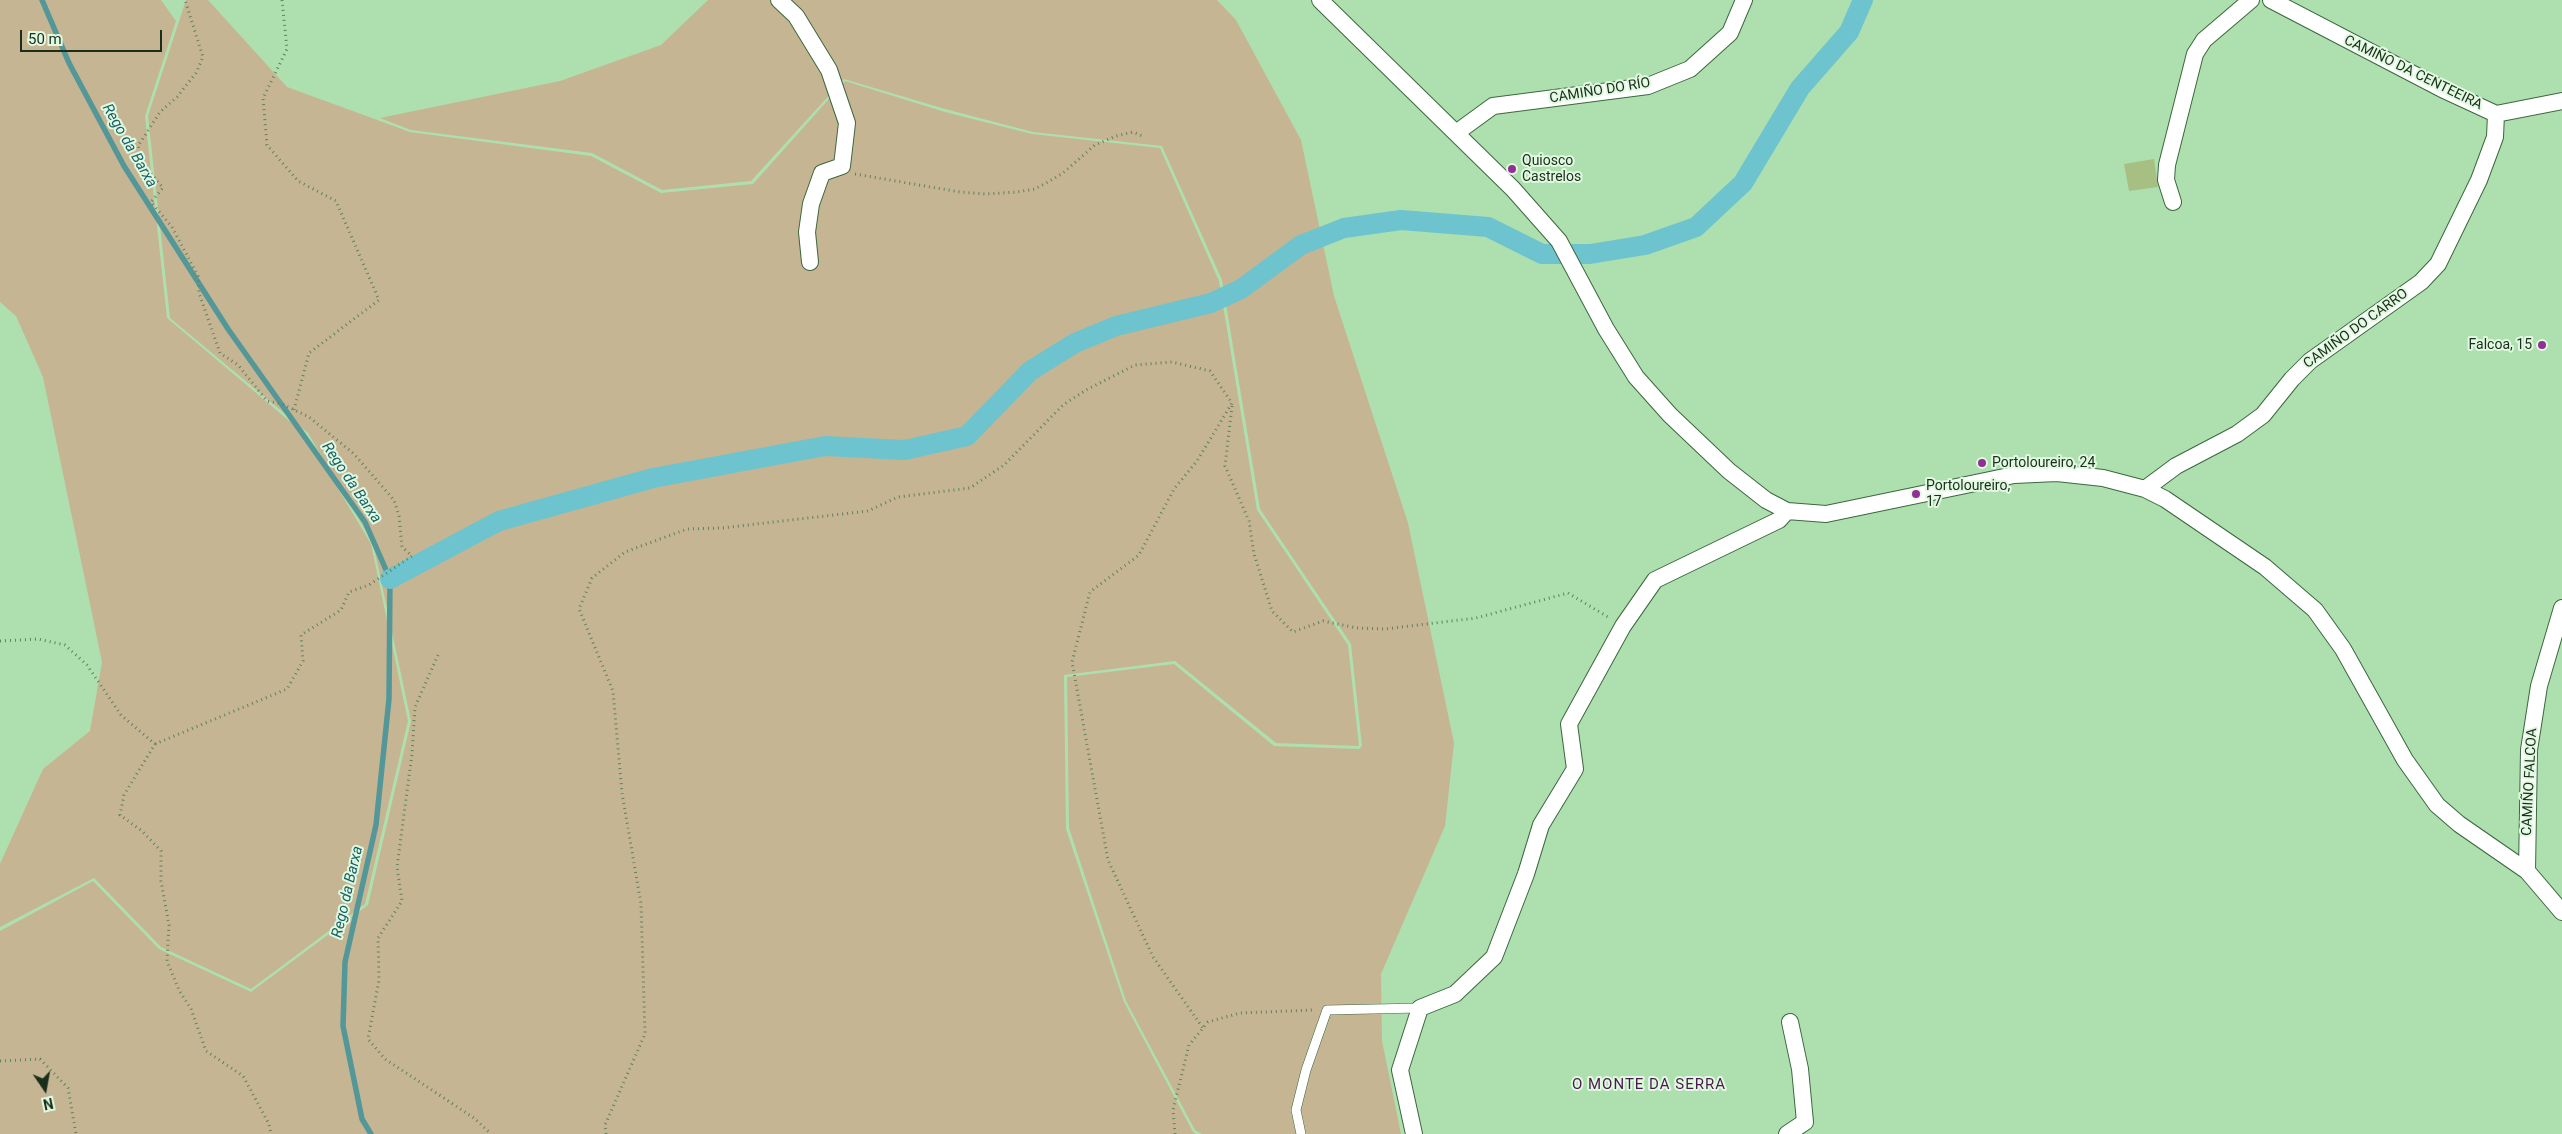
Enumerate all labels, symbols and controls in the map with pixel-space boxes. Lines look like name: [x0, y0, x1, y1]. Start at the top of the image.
scale bar: [22, 20, 165, 52]
text: 50 m: [28, 30, 62, 48]
street label: CAMIÑO DA CENTEEIRA: [2341, 32, 2485, 114]
street label: CAMIÑO DO RÍO: [1548, 75, 1652, 107]
water label: Rego da Barxa: [98, 101, 160, 191]
place label: Quiosco Castrelos: [1522, 153, 1581, 186]
marker: Quiosco Castrelos: [1506, 163, 1518, 175]
street label: CAMIÑO DO CARRO: [2301, 286, 2411, 372]
place label: Falcoa, 15: [2469, 337, 2532, 353]
marker: Falcoa, 15: [2536, 339, 2548, 351]
water label: Rego da Barxa: [317, 439, 385, 527]
place label: Portoloureiro, 24: [1992, 455, 2095, 471]
marker: Portoloureiro, 24: [1976, 457, 1988, 469]
place label: Portoloureiro, 17: [1926, 478, 2010, 511]
marker: Portoloureiro, 17: [1910, 488, 1922, 500]
street label: CAMIÑO FALCOA: [2519, 728, 2541, 836]
water label: Rego da Barxa: [329, 844, 367, 940]
north arrow: [20, 1064, 70, 1114]
district label: O MONTE DA SERRA: [1570, 1076, 1728, 1094]
text: N: [42, 1095, 55, 1113]

